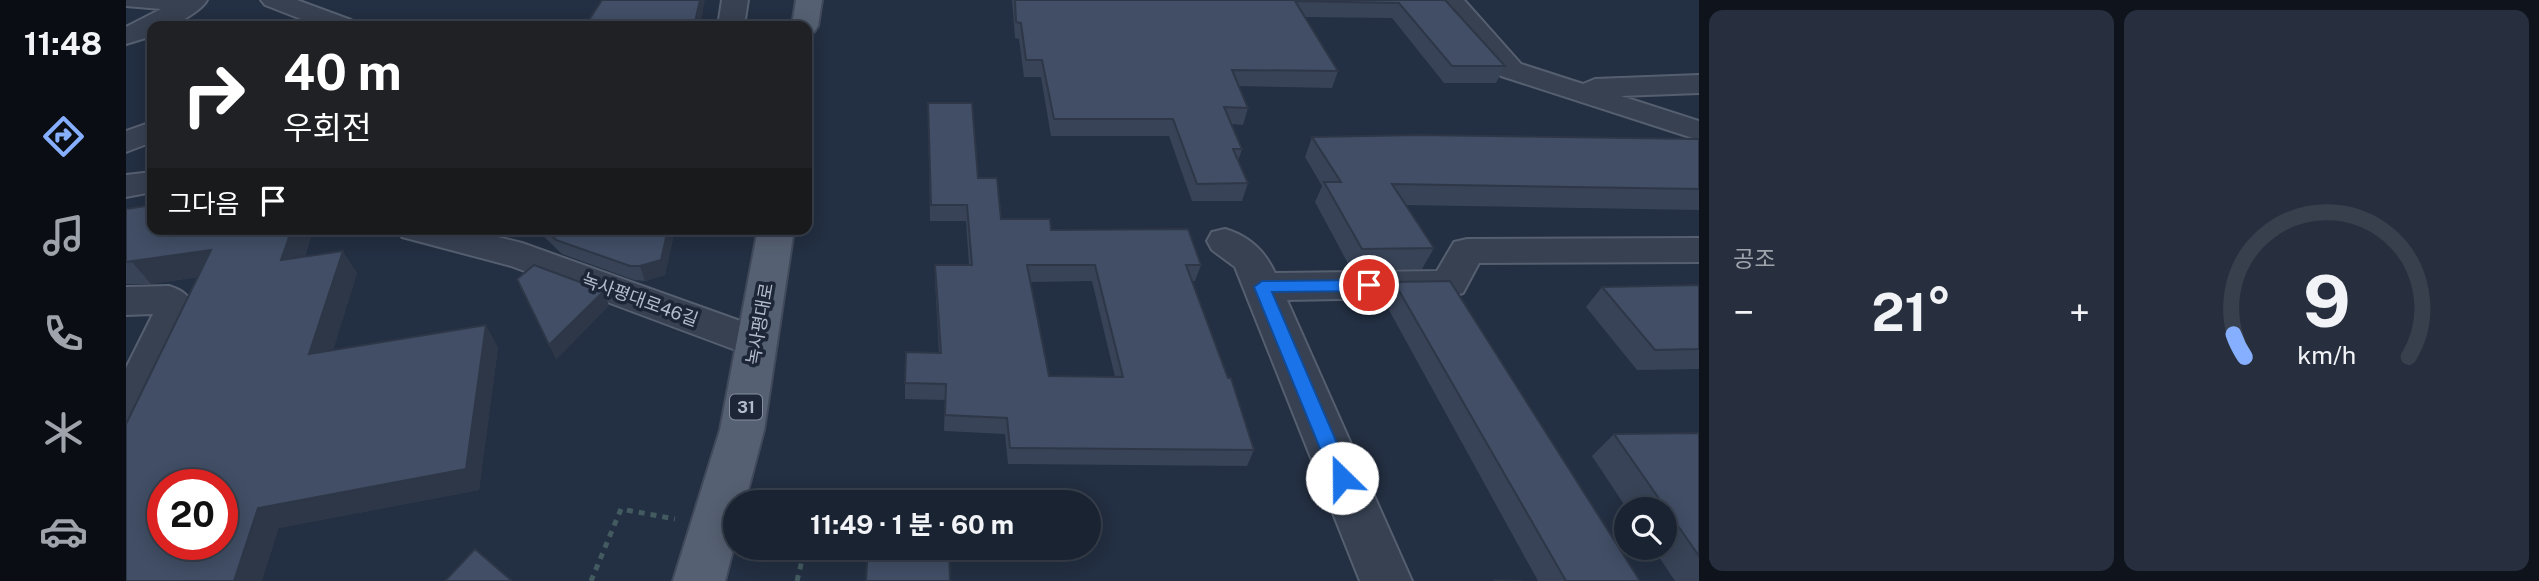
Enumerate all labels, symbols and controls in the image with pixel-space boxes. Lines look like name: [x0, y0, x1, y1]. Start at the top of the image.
text: 11:48: [24, 25, 102, 62]
text: 40 m: [283, 43, 402, 101]
icon: right: [168, 49, 259, 140]
text: 우회전: [283, 109, 371, 146]
icon: directions: [39, 112, 88, 161]
icon: arrive: [254, 182, 292, 220]
text: 그다음: [168, 188, 240, 219]
icon: music: [39, 211, 88, 260]
text: 공조: [1733, 245, 1775, 272]
pin: [1339, 255, 1399, 315]
text: 9: [2303, 258, 2350, 343]
icon: arrive: [1350, 266, 1388, 304]
street label: 녹사평대로46길: [579, 269, 701, 330]
street label: 녹사평대로: [742, 281, 777, 367]
text: 21°: [1872, 282, 1951, 343]
text: −: [1733, 290, 1754, 335]
text: +: [2069, 290, 2090, 335]
icon: phone: [39, 309, 88, 358]
text: km/h: [2297, 339, 2356, 369]
road number: 31: [730, 394, 762, 420]
icon: climate: [39, 408, 88, 457]
position arrow: [1305, 441, 1379, 515]
speed limit sign: 20: [147, 469, 238, 560]
map controls: [1614, 497, 1677, 560]
button: search: [1614, 497, 1677, 560]
icon: car: [39, 507, 88, 556]
text: 11:49 · 1 분 · 60 m: [810, 509, 1014, 540]

